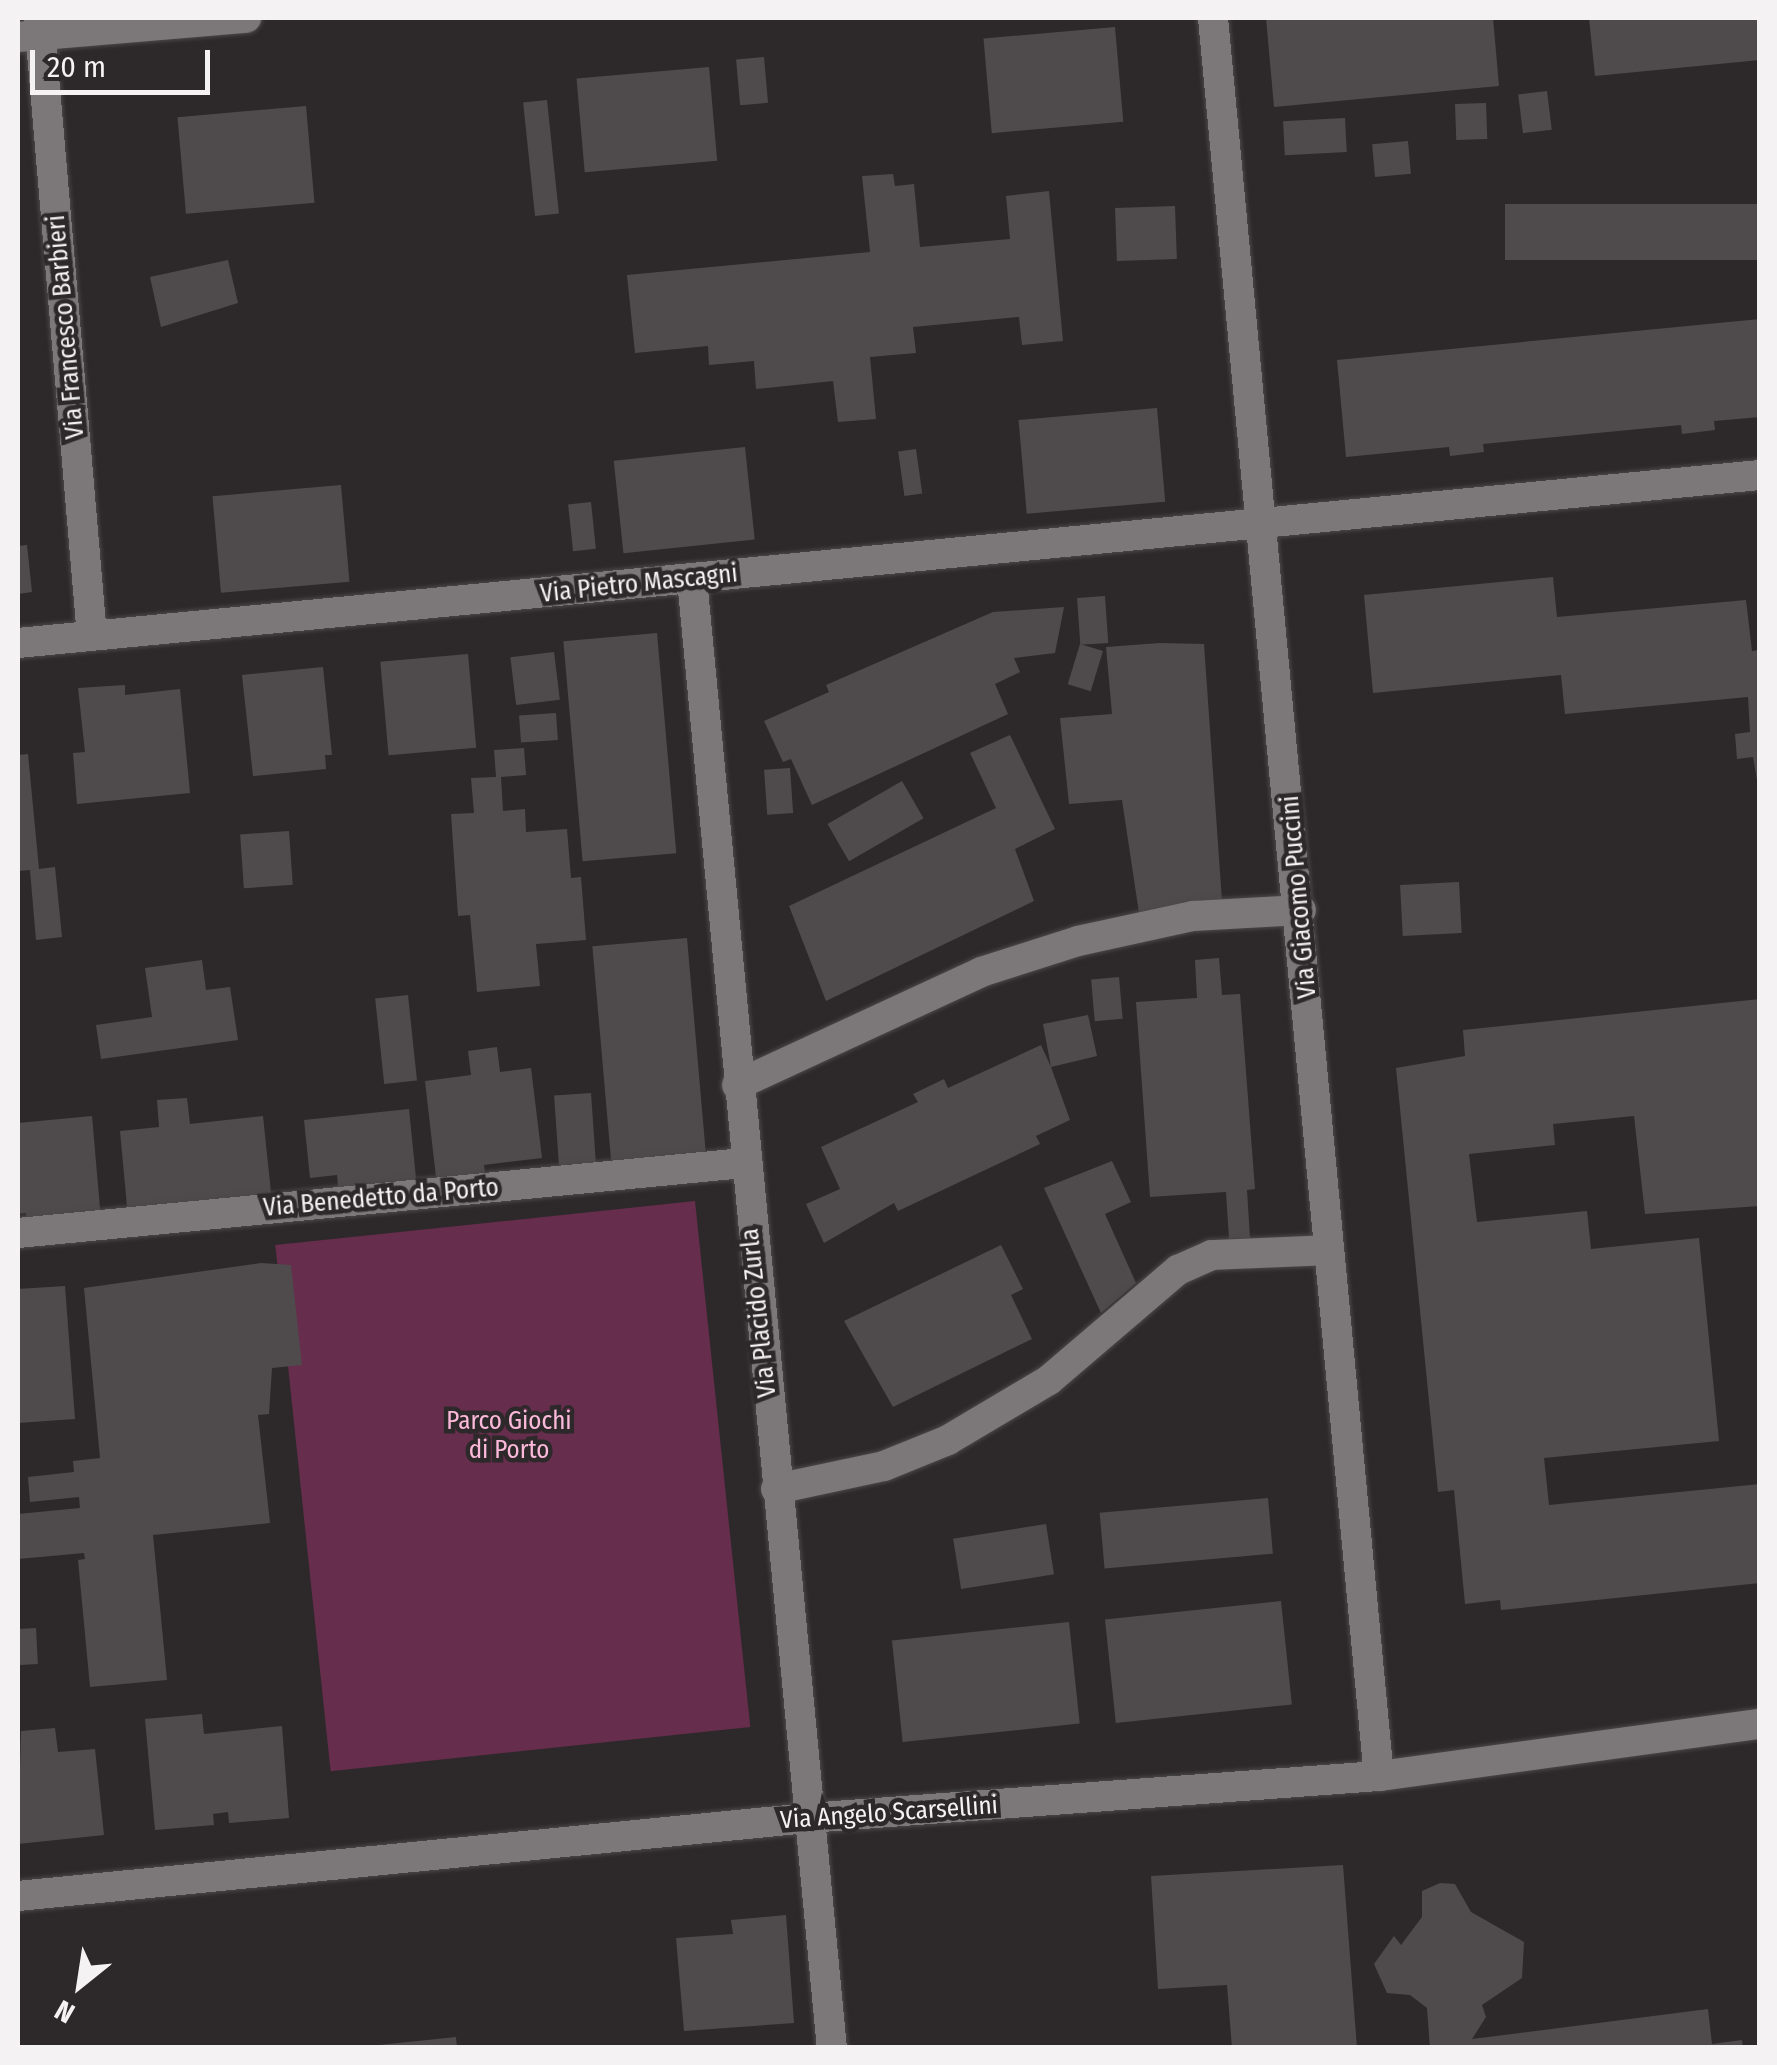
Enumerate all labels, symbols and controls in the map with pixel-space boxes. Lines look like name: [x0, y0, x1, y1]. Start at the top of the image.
scale bar: [35, 30, 215, 92]
text: 20 m: [47, 49, 106, 85]
street label: Via Francesco Barbieri: [41, 214, 91, 440]
street label: Via Pietro Mascagni: [539, 559, 739, 609]
street label: Via Giacomo Puccini: [1275, 794, 1323, 1000]
street label: Via Benedetto da Porto: [262, 1173, 500, 1223]
street label: Via Placido Zurla: [735, 1227, 783, 1399]
park label: Parco Giochi di Porto: [446, 1407, 572, 1466]
street label: Via Angelo Scarsellini: [779, 1790, 999, 1836]
north arrow: [30, 1935, 130, 2035]
text: N: [49, 1993, 80, 2030]

